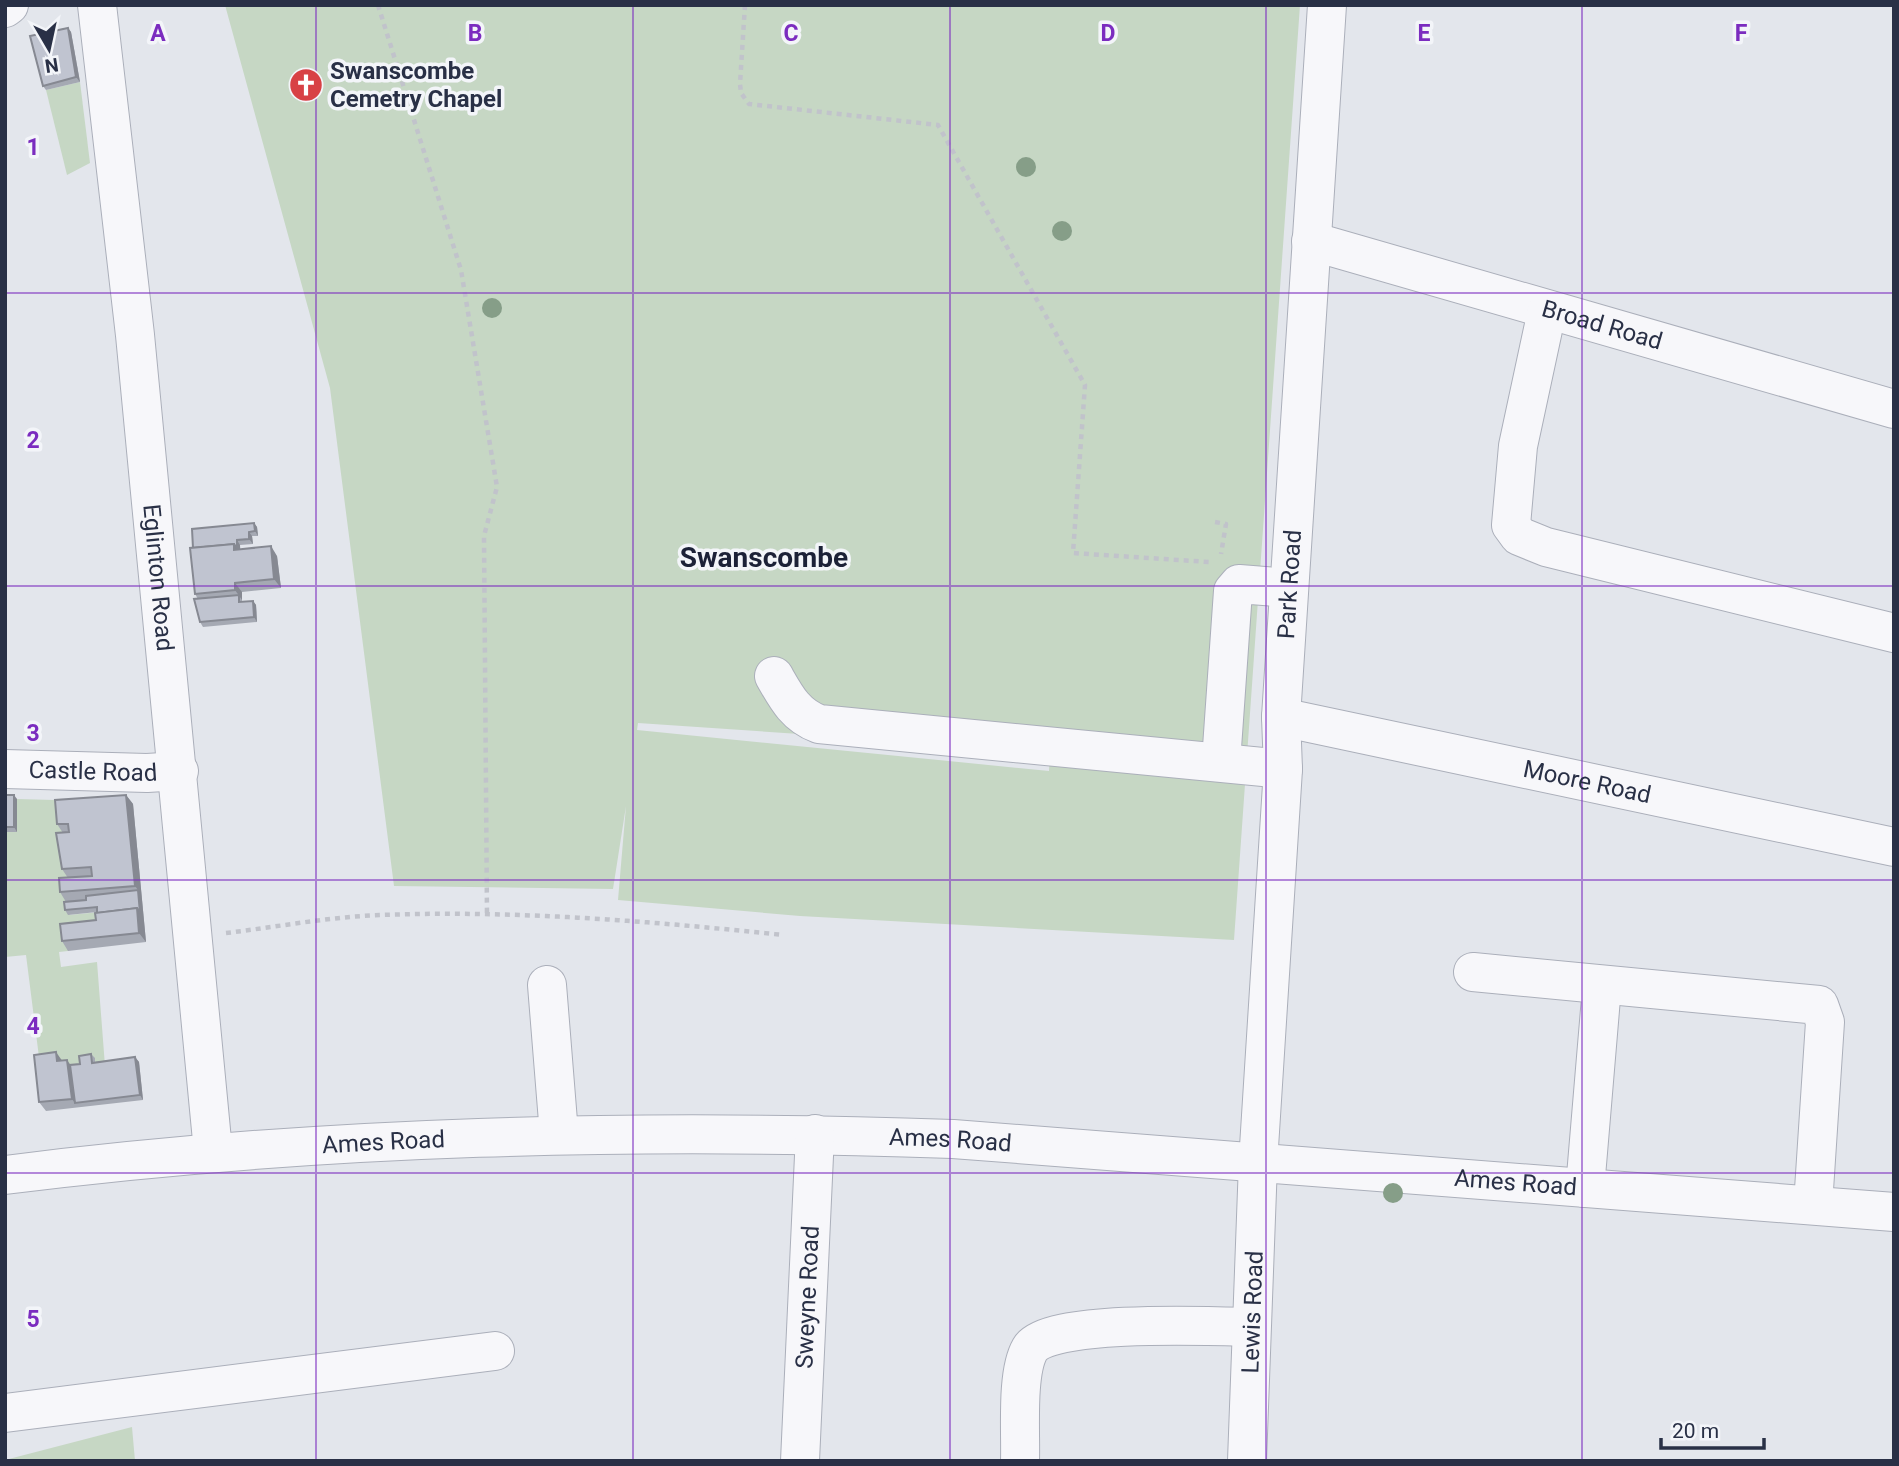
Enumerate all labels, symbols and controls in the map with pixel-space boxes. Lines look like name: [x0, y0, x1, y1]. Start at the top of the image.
north arrow: [14, 14, 84, 84]
text: A: [150, 20, 166, 47]
text: B: [468, 20, 482, 47]
text: C: [783, 20, 799, 47]
text: D: [1101, 20, 1115, 47]
text: E: [1418, 20, 1431, 47]
text: F: [1735, 20, 1748, 47]
text: N: [43, 53, 60, 78]
place label: Swanscombe Cemetry Chapel: [330, 57, 502, 113]
church icon: Swanscombe Cemetry Chapel: [287, 66, 325, 104]
text: 1: [26, 134, 40, 161]
street label: Broad Road: [1539, 294, 1666, 356]
text: 2: [26, 427, 40, 454]
street label: Eglinton Road: [137, 503, 179, 652]
street label: Park Road: [1272, 529, 1307, 640]
district label: Swanscombe: [680, 541, 848, 574]
text: 3: [26, 720, 40, 747]
street label: Moore Road: [1521, 755, 1654, 809]
street label: Castle Road: [28, 756, 158, 787]
text: 4: [26, 1013, 40, 1040]
street label: Ames Road: [888, 1123, 1013, 1158]
street label: Ames Road: [321, 1125, 445, 1159]
street label: Ames Road: [1453, 1164, 1578, 1201]
street label: Sweyne Road: [790, 1225, 825, 1369]
street label: Lewis Road: [1236, 1250, 1269, 1374]
text: 5: [26, 1306, 40, 1333]
scale bar: [1661, 1406, 1764, 1450]
text: 20 m: [1672, 1419, 1719, 1443]

